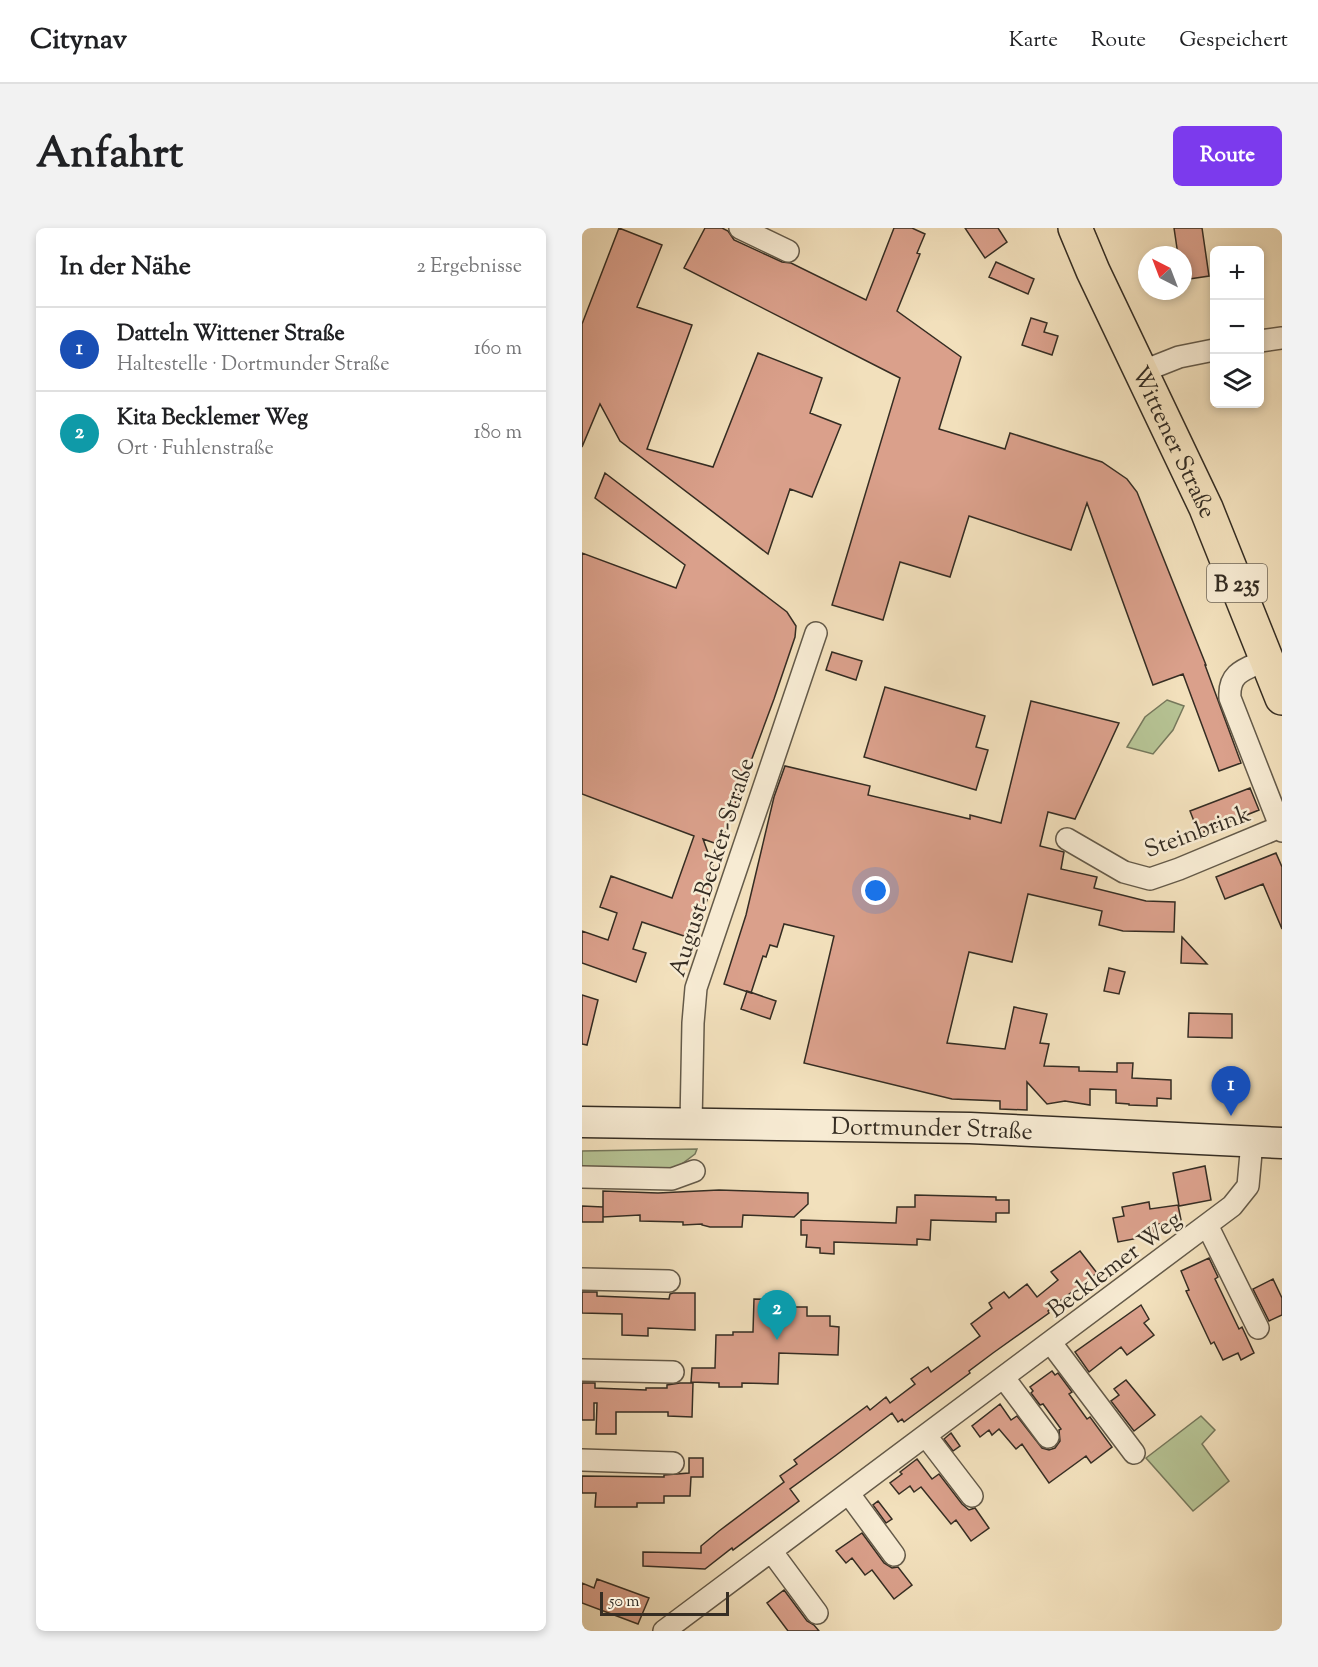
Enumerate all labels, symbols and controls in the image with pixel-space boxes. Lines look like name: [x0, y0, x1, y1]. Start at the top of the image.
text: Citynav: [30, 21, 127, 61]
text: Karte: [1009, 26, 1058, 56]
text: Route: [1091, 26, 1146, 56]
text: Gespeichert: [1179, 26, 1288, 56]
text: Anfahrt: [36, 126, 183, 186]
button: Route: [1173, 126, 1282, 186]
north arrow: [1138, 246, 1192, 300]
map controls: [1210, 246, 1264, 408]
button: +: [1210, 246, 1264, 300]
text: In der Nähe: [60, 249, 191, 286]
text: 2 Ergebnisse: [417, 253, 522, 282]
button: −: [1210, 300, 1264, 354]
text: Datteln Wittener Straße: [117, 319, 345, 351]
text: 1: [76, 335, 83, 364]
text: 160 m: [474, 335, 522, 364]
text: Haltestelle · Dortmunder Straße: [117, 351, 389, 380]
button: layers: [1210, 354, 1264, 408]
street label: Wittener Straße: [1122, 361, 1223, 524]
text: Kita Becklemer Weg: [117, 403, 308, 435]
text: 2: [75, 419, 84, 448]
text: 180 m: [474, 419, 522, 448]
text: Ort · Fuhlenstraße: [117, 435, 274, 464]
road number: B 235: [1207, 564, 1267, 602]
street label: August-Becker-Straße: [661, 754, 764, 981]
street label: Steinbrink: [1140, 798, 1255, 868]
your location: [861, 876, 890, 905]
pin: 1: [1212, 1066, 1250, 1116]
street label: Dortmunder Straße: [831, 1111, 1034, 1150]
street label: Becklemer Weg: [1041, 1204, 1189, 1327]
pin: 2: [758, 1290, 796, 1340]
scale bar: [600, 1589, 729, 1616]
text: 50 m: [609, 1591, 640, 1614]

